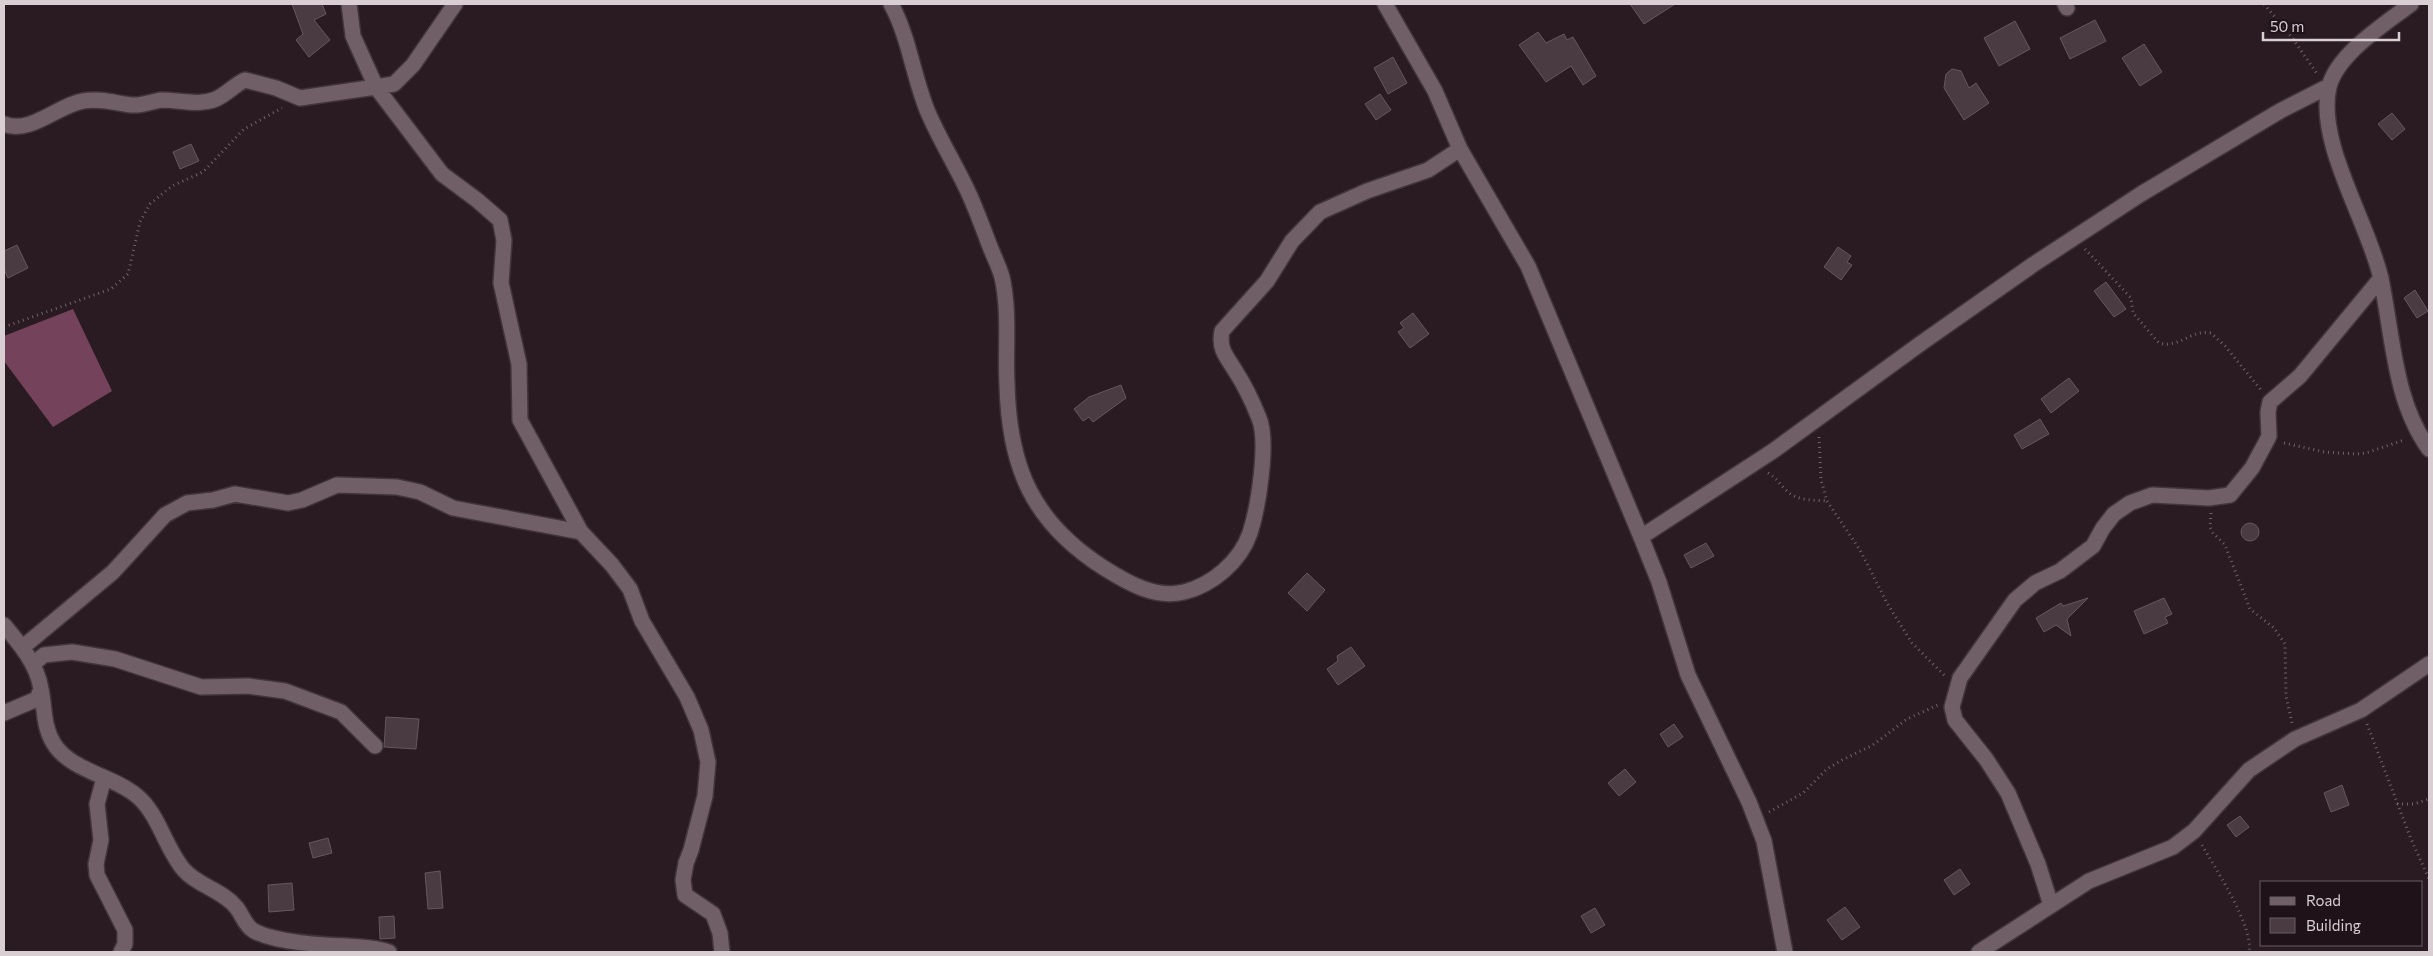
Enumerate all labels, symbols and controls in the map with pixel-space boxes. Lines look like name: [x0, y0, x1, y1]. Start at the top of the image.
scale bar: [2263, 10, 2399, 42]
text: 50 m: [2270, 17, 2304, 35]
legend: [2260, 881, 2423, 946]
text: Road: [2306, 891, 2341, 909]
text: Building: [2306, 916, 2361, 934]

